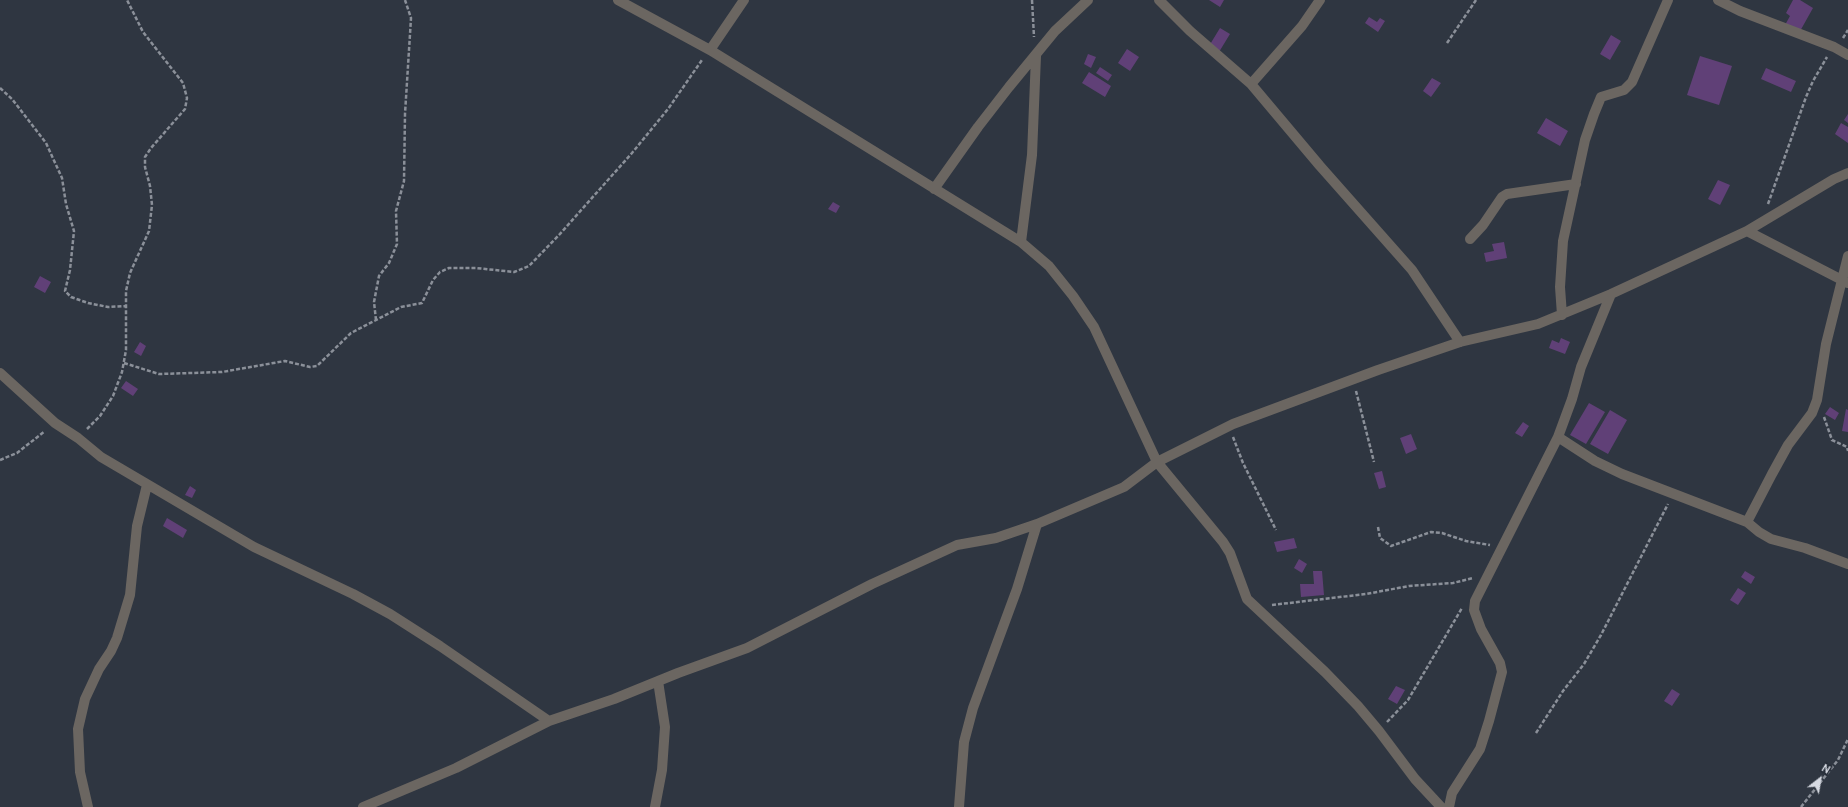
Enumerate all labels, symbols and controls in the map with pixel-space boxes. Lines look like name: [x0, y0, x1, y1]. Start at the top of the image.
north arrow: [1800, 759, 1840, 799]
text: N: [1819, 761, 1833, 777]

